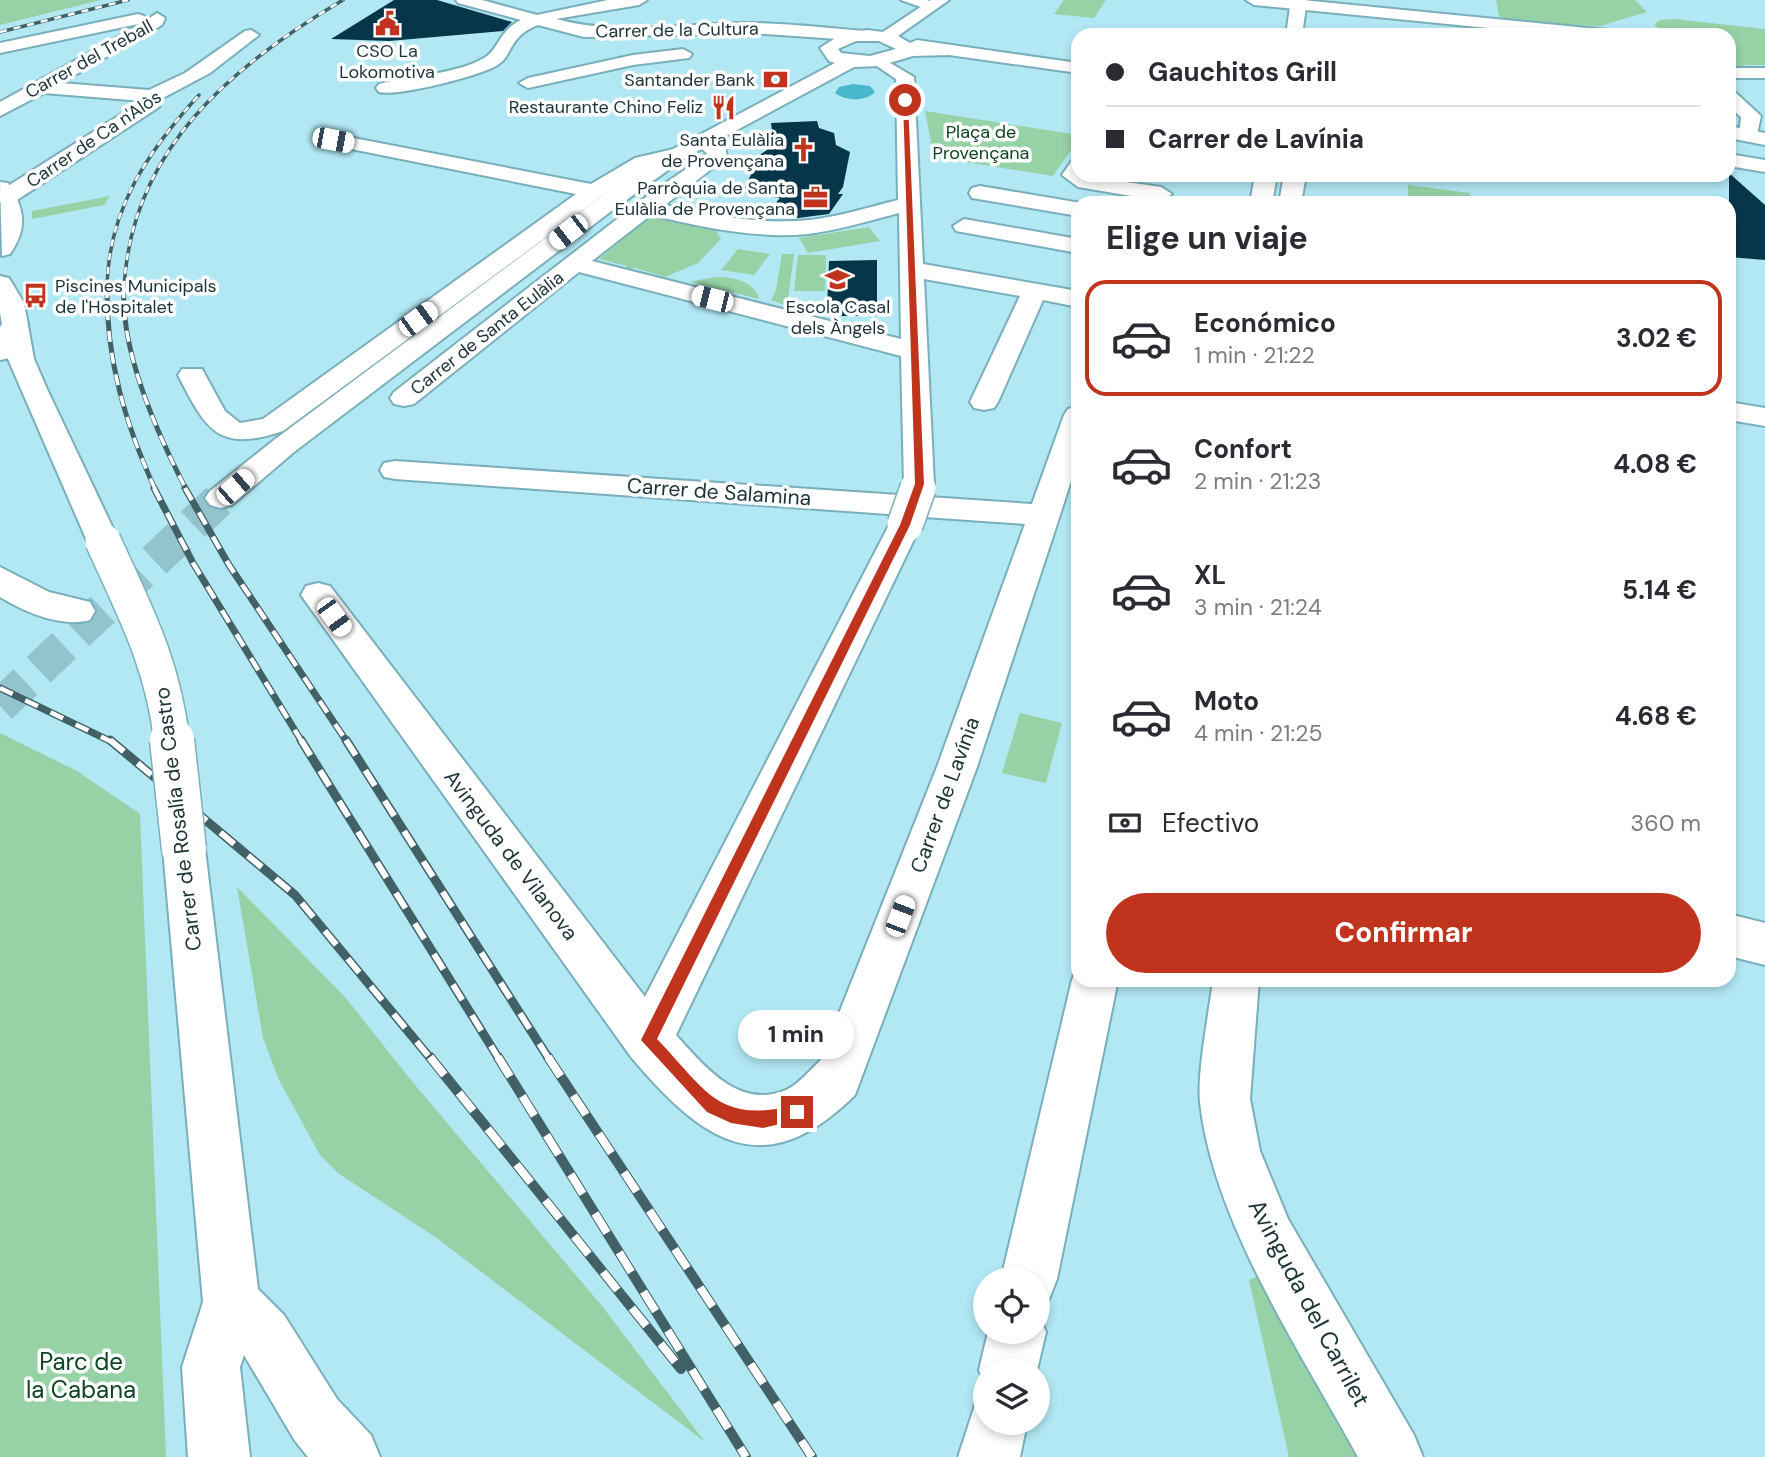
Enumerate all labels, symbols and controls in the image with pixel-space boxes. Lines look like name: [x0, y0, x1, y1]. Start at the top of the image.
public building icon: CSO La Lokomotiva: [373, 10, 401, 38]
street label: Carrer del Treball: [21, 14, 157, 104]
street label: Carrer de la Cultura: [595, 17, 759, 43]
place label: CSO La Lokomotiva: [339, 39, 435, 84]
text: Gauchitos Grill: [1148, 55, 1337, 89]
bank icon: Santander Bank: [761, 66, 789, 94]
place label: Santander Bank: [624, 68, 755, 92]
route start: [889, 84, 921, 116]
street label: Carrer de Ca n'Alòs: [22, 85, 166, 193]
restaurant icon: Restaurante Chino Feliz: [709, 93, 737, 121]
place label: Restaurante Chino Feliz: [509, 95, 703, 119]
park label: Plaça de Provençana: [933, 120, 1029, 165]
text: Carrer de Lavínia: [1148, 122, 1364, 156]
car: [311, 126, 356, 154]
place label: Santa Eulàlia de Provençana: [661, 128, 784, 173]
church icon: Santa Eulàlia de Provençana: [790, 136, 818, 164]
place label: Parròquia de Santa Eulàlia de Provençana: [615, 176, 795, 221]
office icon: Parròquia de Santa Eulàlia de Provençana: [801, 184, 829, 212]
car: [545, 211, 592, 253]
text: Elige un viaje: [1106, 217, 1308, 259]
street label: Carrer de Santa Eulàlia: [405, 266, 569, 400]
school or university icon: Escola Casal dels Àngels: [824, 266, 852, 294]
place label: Piscines Municipals de l'Hospitalet: [55, 274, 217, 319]
bus stop icon: Piscines Municipals de l'Hospitalet: [21, 282, 49, 310]
car: [690, 284, 735, 314]
place label: Escola Casal dels Àngels: [786, 295, 890, 340]
car: [395, 298, 442, 340]
text: Económico: [1194, 306, 1336, 340]
icon: car: [1110, 307, 1173, 370]
text: 3.02 €: [1616, 321, 1697, 355]
text: 1 min · 21:22: [1194, 340, 1315, 370]
text: Confort: [1194, 432, 1292, 466]
icon: car: [1110, 433, 1173, 496]
text: 4.08 €: [1613, 447, 1697, 481]
car: [213, 465, 258, 509]
text: 2 min · 21:23: [1194, 466, 1321, 496]
street label: Carrer de Salamina: [626, 472, 812, 512]
text: XL: [1194, 558, 1226, 592]
icon: car: [1110, 559, 1173, 622]
text: 5.14 €: [1622, 573, 1697, 607]
text: 3 min · 21:24: [1194, 592, 1322, 622]
car: [314, 594, 355, 640]
text: Moto: [1194, 684, 1259, 718]
icon: car: [1110, 685, 1173, 748]
street label: Carrer de Rosalía de Castro: [148, 686, 208, 952]
text: 4.68 €: [1615, 699, 1697, 733]
street label: Carrer de Lavínia: [904, 713, 986, 877]
text: 4 min · 21:25: [1194, 718, 1322, 748]
street label: Avinguda de Vilanova: [438, 764, 584, 946]
icon: cash: [1106, 804, 1144, 842]
text: Efectivo: [1162, 806, 1259, 840]
text: 360 m: [1631, 808, 1701, 838]
car: [883, 893, 918, 939]
button: Confirmar: [1106, 893, 1701, 973]
callout: 1 min: [739, 1010, 855, 1060]
text: 1 min: [768, 1019, 824, 1049]
route end: [781, 1096, 813, 1128]
street label: Avinguda del Carrilet: [1242, 1194, 1377, 1412]
map controls: [973, 1267, 1050, 1435]
button: locate: [973, 1267, 1050, 1344]
park label: Parc de la Cabana: [26, 1346, 136, 1405]
button: layers: [973, 1358, 1050, 1435]

